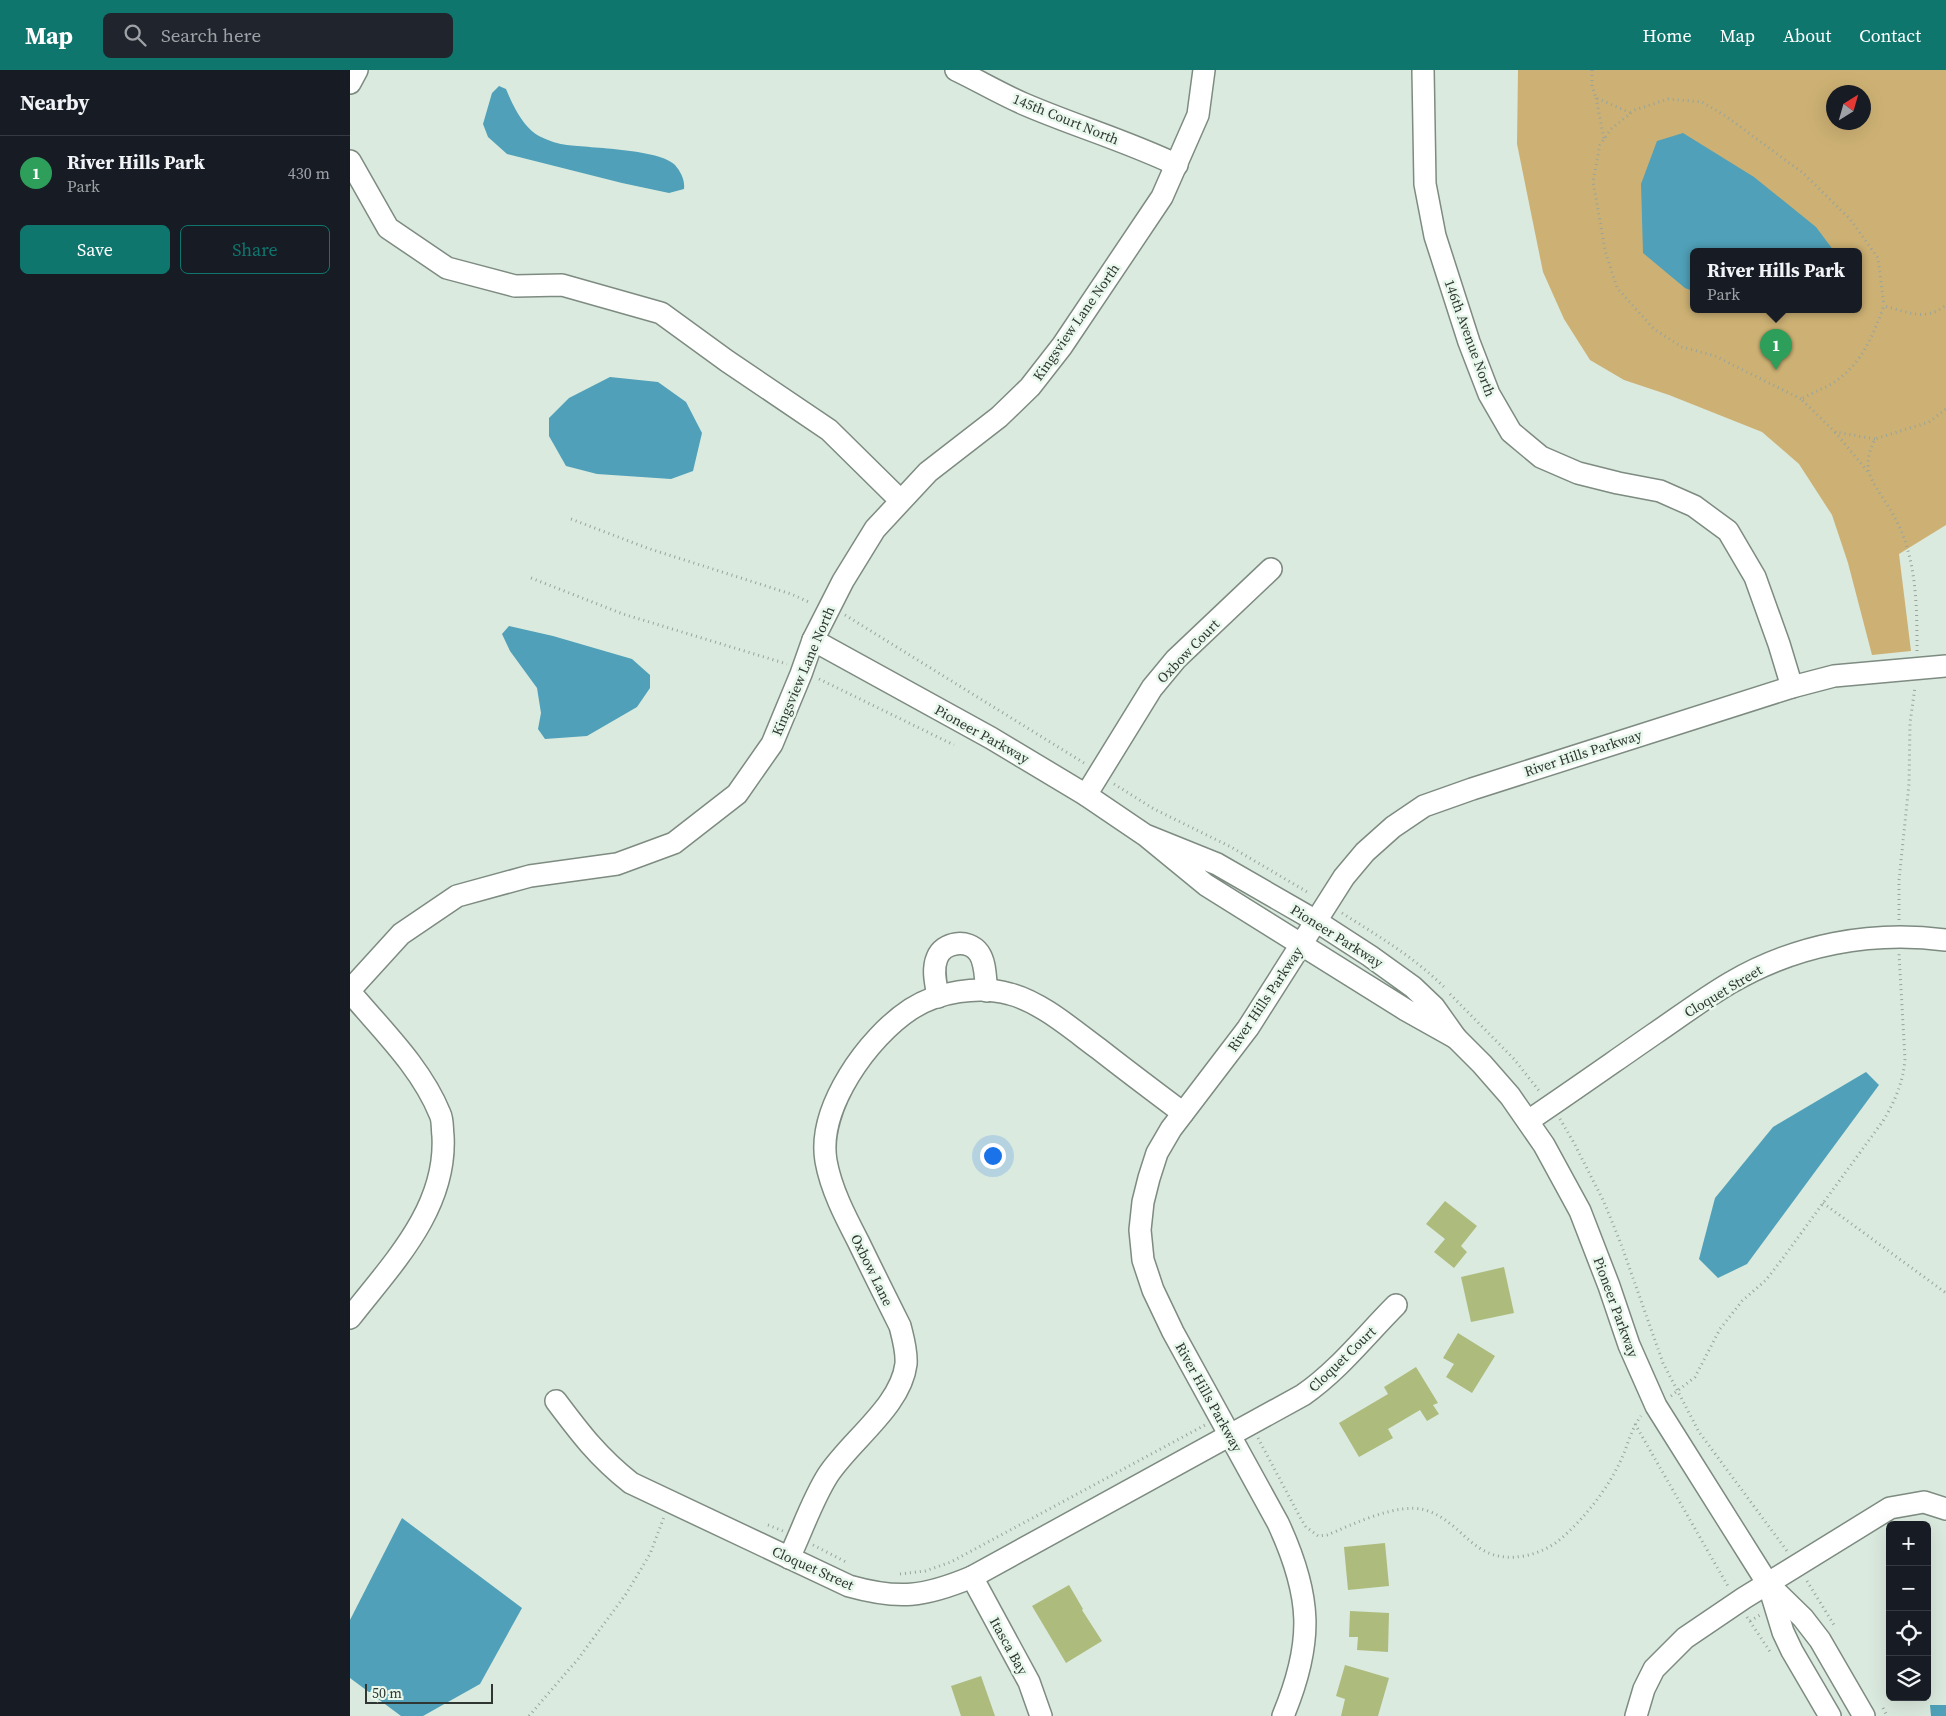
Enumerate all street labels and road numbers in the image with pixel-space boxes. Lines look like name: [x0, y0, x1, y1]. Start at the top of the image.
street label: 145th Court North: [1010, 89, 1122, 149]
street label: Kingsview Lane North: [1028, 259, 1124, 385]
street label: 146th Avenue North: [1439, 277, 1501, 399]
street label: Kingsview Lane North: [767, 603, 839, 739]
street label: Oxbow Court: [1152, 614, 1224, 688]
street label: Pioneer Parkway: [931, 700, 1034, 769]
street label: River Hills Parkway: [1522, 724, 1645, 781]
street label: Pioneer Parkway: [1287, 900, 1388, 973]
street label: River Hills Parkway: [1222, 942, 1308, 1055]
street label: Cloquet Street: [1680, 960, 1766, 1022]
street label: Oxbow Lane: [846, 1231, 898, 1309]
street label: Pioneer Parkway: [1589, 1254, 1644, 1361]
street label: Cloquet Court: [1304, 1321, 1380, 1396]
street label: River Hills Parkway: [1171, 1339, 1248, 1456]
street label: Cloquet Street: [769, 1541, 858, 1595]
street label: Itasca Bay: [985, 1614, 1033, 1679]

